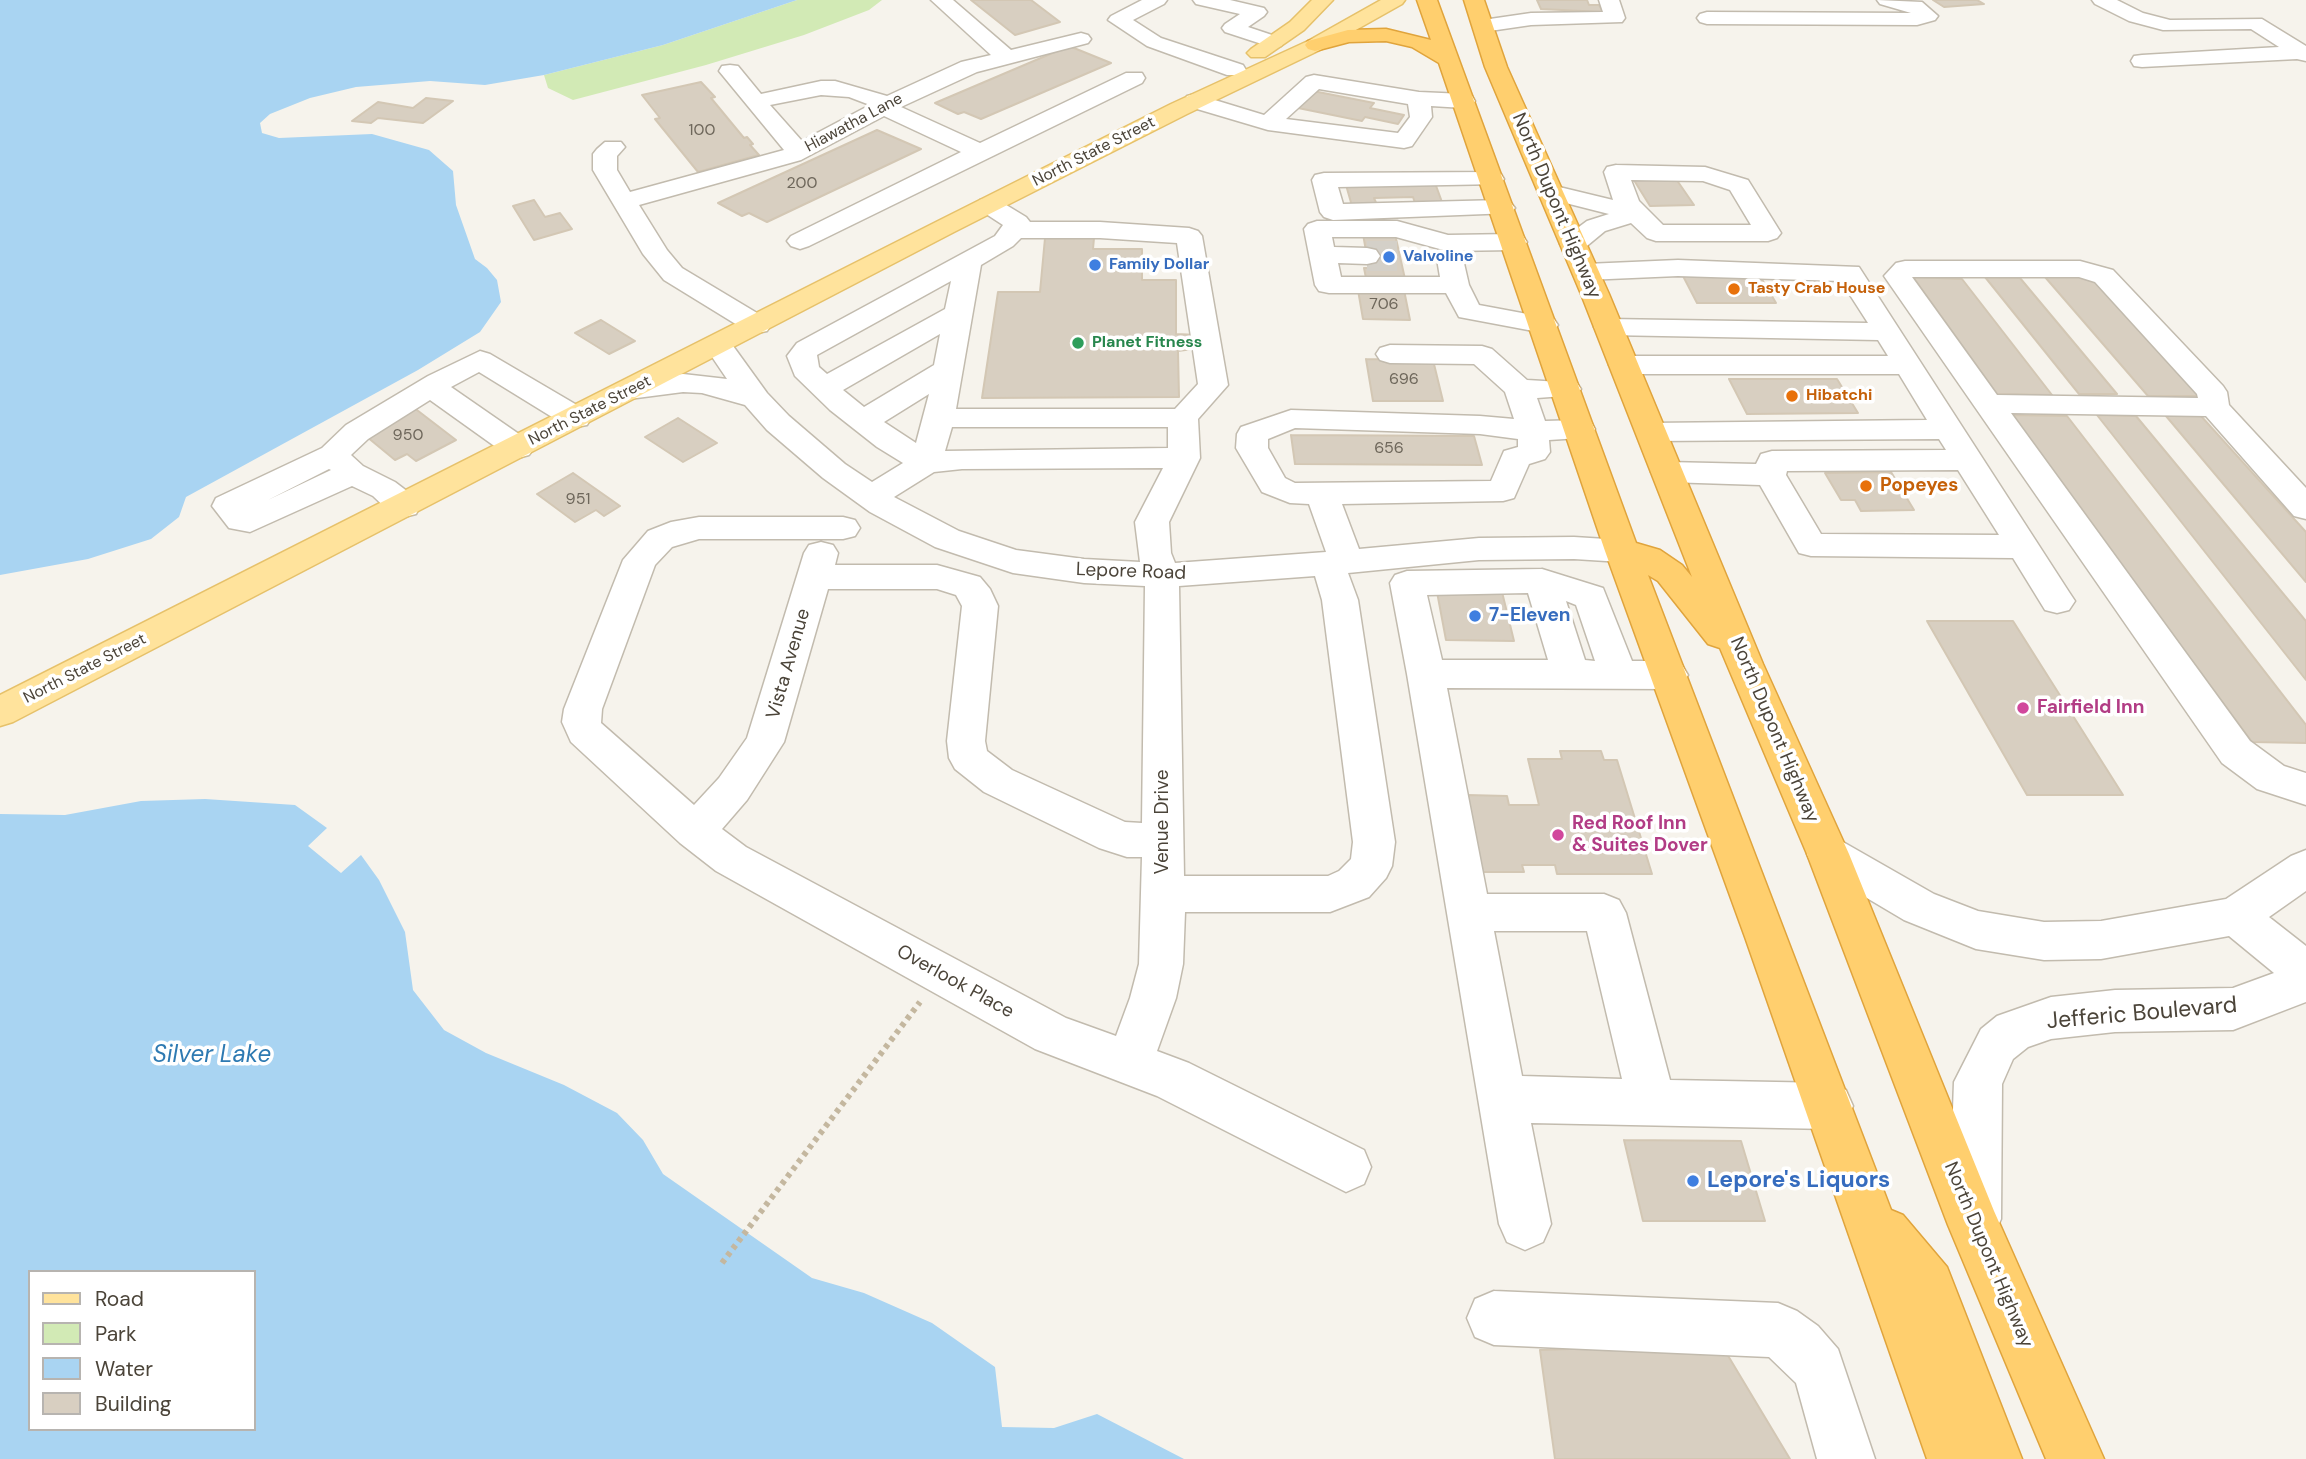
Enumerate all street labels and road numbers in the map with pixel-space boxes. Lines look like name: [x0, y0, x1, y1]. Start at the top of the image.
street label: Hiawatha Lane: [802, 89, 906, 157]
street label: North Dupont Highway: [1507, 110, 1605, 302]
street label: North State Street: [1030, 113, 1158, 191]
street label: North State Street: [526, 372, 654, 450]
street label: Lepore Road: [1075, 559, 1187, 585]
street label: Vista Avenue: [762, 606, 816, 722]
street label: North State Street: [21, 630, 149, 708]
street label: North Dupont Highway: [1725, 634, 1823, 826]
street label: Venue Drive: [1152, 770, 1174, 874]
street label: Overlook Place: [892, 940, 1018, 1024]
street label: Jefferic Boulevard: [2046, 992, 2238, 1036]
street label: North Dupont Highway: [1939, 1159, 2037, 1351]

